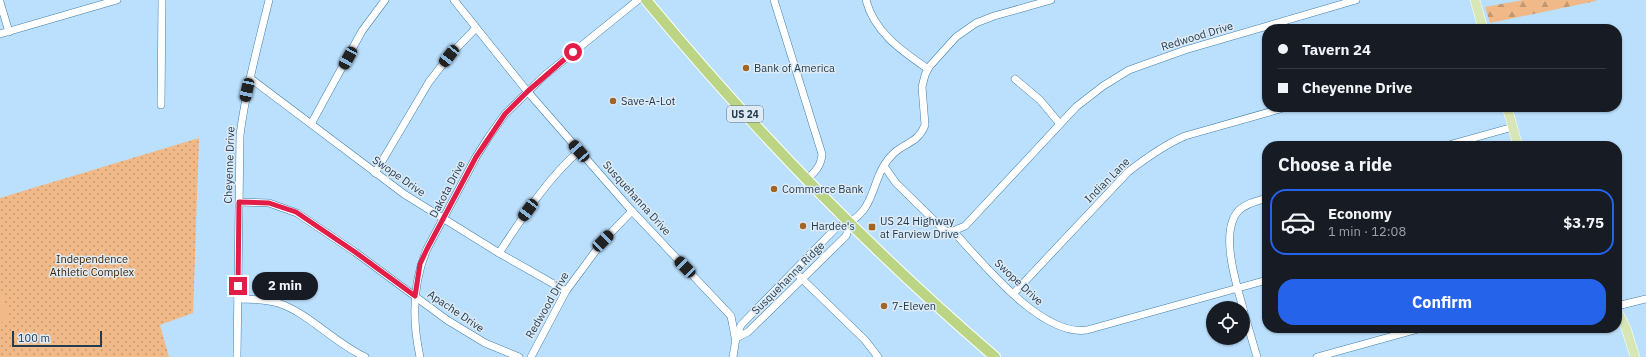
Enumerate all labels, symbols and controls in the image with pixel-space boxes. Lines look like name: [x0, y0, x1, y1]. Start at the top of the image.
street label: Redwood Drive: [1159, 18, 1235, 54]
text: Tavern 24: [1302, 40, 1371, 59]
car: [437, 43, 461, 69]
route start: [564, 43, 582, 61]
car: [337, 45, 359, 71]
place label: Bank of America: [754, 61, 835, 75]
marker: Bank of America: [741, 63, 751, 73]
car: [239, 77, 255, 103]
text: Cheyenne Drive: [1302, 78, 1412, 97]
place label: Save-A-Lot: [621, 94, 676, 108]
marker: Save-A-Lot: [608, 96, 618, 106]
road number: US 24: [727, 106, 763, 122]
street label: Cheyenne Drive: [221, 126, 237, 204]
car: [567, 138, 591, 164]
street label: Swope Drive: [370, 153, 428, 199]
text: Choose a ride: [1278, 153, 1392, 176]
street label: Indian Lane: [1081, 154, 1133, 206]
street label: Dakota Drive: [426, 158, 468, 220]
street label: Susquehanna Drive: [600, 158, 674, 238]
place label: Commerce Bank: [782, 182, 864, 196]
marker: Commerce Bank: [769, 184, 779, 194]
car: [516, 197, 540, 223]
icon: car: [1280, 204, 1316, 240]
text: Economy: [1328, 204, 1392, 223]
text: $3.75: [1563, 213, 1604, 232]
place label: US 24 Highway at Farview Drive: [880, 214, 959, 241]
place label: Hardee's: [811, 219, 855, 233]
marker: Hardee's: [798, 221, 808, 231]
marker: US 24 Highway at Farview Drive: [867, 222, 877, 232]
text: 1 min · 12:08: [1328, 223, 1406, 240]
car: [590, 228, 616, 254]
street label: Susquehanna Ridge: [749, 239, 827, 317]
park label: Independence Athletic Complex: [50, 252, 135, 279]
car: [672, 254, 698, 280]
street label: Swope Drive: [992, 256, 1046, 308]
street label: Redwood Drive: [522, 269, 572, 341]
callout: 2 min: [252, 272, 318, 300]
route end: [229, 277, 247, 295]
text: 2 min: [268, 277, 302, 294]
button: Confirm: [1278, 279, 1606, 325]
street label: Apache Drive: [425, 287, 487, 335]
place label: 7-Eleven: [892, 299, 936, 313]
marker: 7-Eleven: [879, 301, 889, 311]
map controls: [1206, 301, 1250, 345]
button: locate: [1206, 301, 1250, 345]
scale bar: [12, 329, 102, 348]
text: 100 m: [18, 331, 50, 345]

